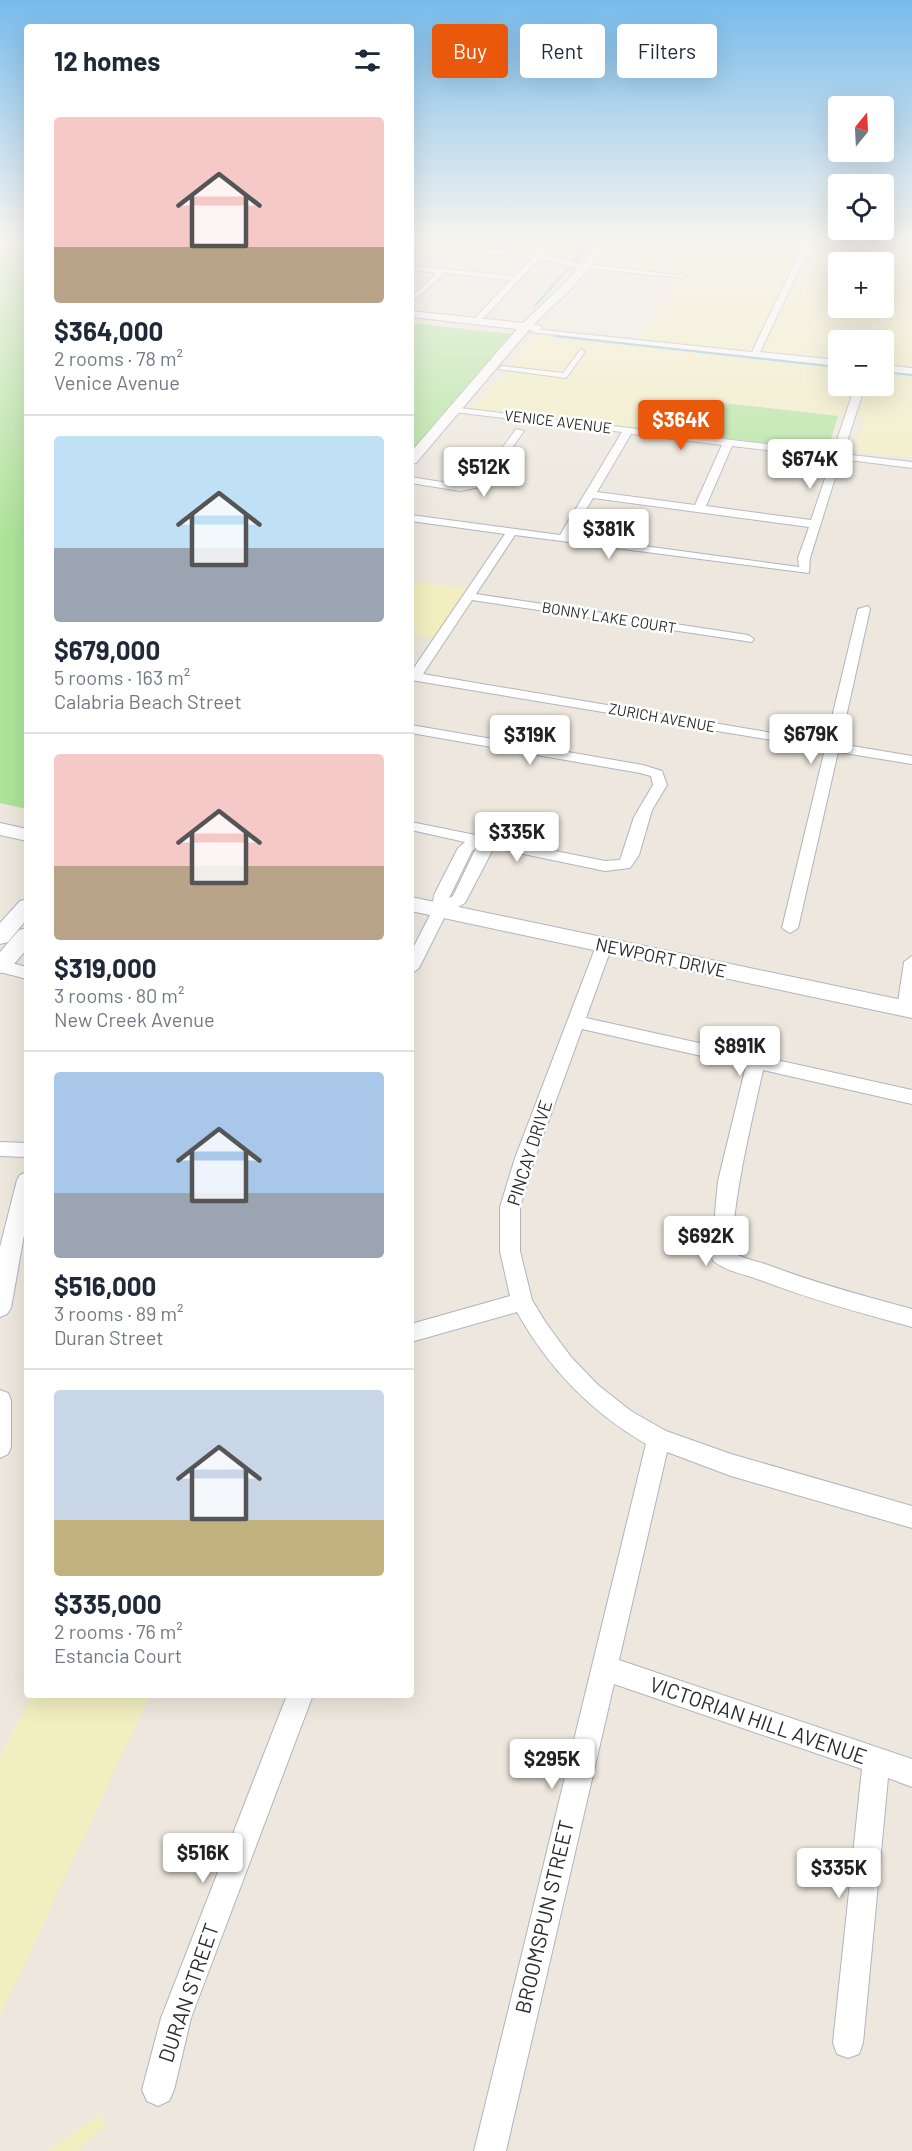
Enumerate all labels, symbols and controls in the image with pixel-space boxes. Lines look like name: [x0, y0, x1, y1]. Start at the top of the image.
chip: Buy: [432, 24, 508, 78]
chip: Rent: [520, 24, 605, 78]
chip: Filters: [617, 24, 717, 78]
icon: filters: [351, 44, 384, 77]
text: 12 homes: [54, 45, 160, 76]
north arrow: [828, 96, 894, 162]
map controls: [828, 96, 894, 396]
icon: home: [165, 156, 273, 264]
button: locate: [828, 174, 894, 240]
button: +: [828, 252, 894, 318]
text: $364,000: [54, 315, 163, 346]
button: −: [828, 330, 894, 396]
text: 2 rooms · 78 m²: [54, 346, 183, 370]
text: Venice Avenue: [54, 370, 180, 394]
pin: $364K: [639, 400, 723, 451]
street label: VENICE AVENUE: [503, 405, 613, 437]
text: $364K: [652, 407, 710, 431]
pin: $674K: [768, 439, 852, 490]
text: $674K: [782, 446, 838, 470]
pin: $512K: [442, 447, 526, 498]
text: $512K: [458, 454, 510, 478]
icon: home: [165, 475, 273, 583]
pin: $381K: [567, 509, 651, 560]
text: $381K: [583, 516, 635, 540]
street label: BONNY LAKE COURT: [541, 598, 678, 637]
text: $679,000: [54, 634, 160, 665]
text: 5 rooms · 163 m²: [54, 665, 190, 689]
text: Calabria Beach Street: [54, 689, 242, 713]
street label: ZURICH AVENUE: [607, 699, 717, 735]
pin: $679K: [769, 714, 853, 765]
pin: $319K: [488, 715, 572, 766]
text: $679K: [783, 721, 839, 745]
text: $319K: [504, 722, 556, 746]
icon: home: [165, 793, 273, 901]
pin: $335K: [475, 812, 559, 863]
text: $335K: [489, 819, 545, 843]
street label: NEWPORT DRIVE: [594, 932, 729, 982]
text: $319,000: [54, 952, 157, 983]
text: 3 rooms · 80 m²: [54, 983, 184, 1007]
text: New Creek Avenue: [54, 1007, 215, 1031]
pin: $891K: [698, 1026, 782, 1077]
text: $891K: [714, 1033, 766, 1057]
street label: PINCAY DRIVE: [502, 1097, 556, 1208]
icon: home: [165, 1111, 273, 1219]
pin: $692K: [664, 1216, 748, 1267]
text: $692K: [678, 1223, 734, 1247]
text: $516,000: [54, 1270, 156, 1301]
text: 3 rooms · 89 m²: [54, 1301, 184, 1325]
text: Duran Street: [54, 1325, 164, 1349]
icon: home: [165, 1429, 273, 1537]
text: $335,000: [54, 1588, 162, 1619]
text: 2 rooms · 76 m²: [54, 1619, 183, 1643]
text: Estancia Court: [54, 1643, 182, 1667]
street label: VICTORIAN HILL AVENUE: [647, 1671, 870, 1769]
pin: $295K: [510, 1739, 594, 1790]
text: $295K: [524, 1746, 580, 1770]
street label: BROOMSPUN STREET: [509, 1817, 578, 2016]
pin: $516K: [161, 1833, 245, 1884]
text: $516K: [177, 1840, 229, 1864]
pin: $335K: [797, 1848, 881, 1899]
text: $335K: [811, 1855, 867, 1879]
street label: DURAN STREET: [152, 1920, 223, 2065]

